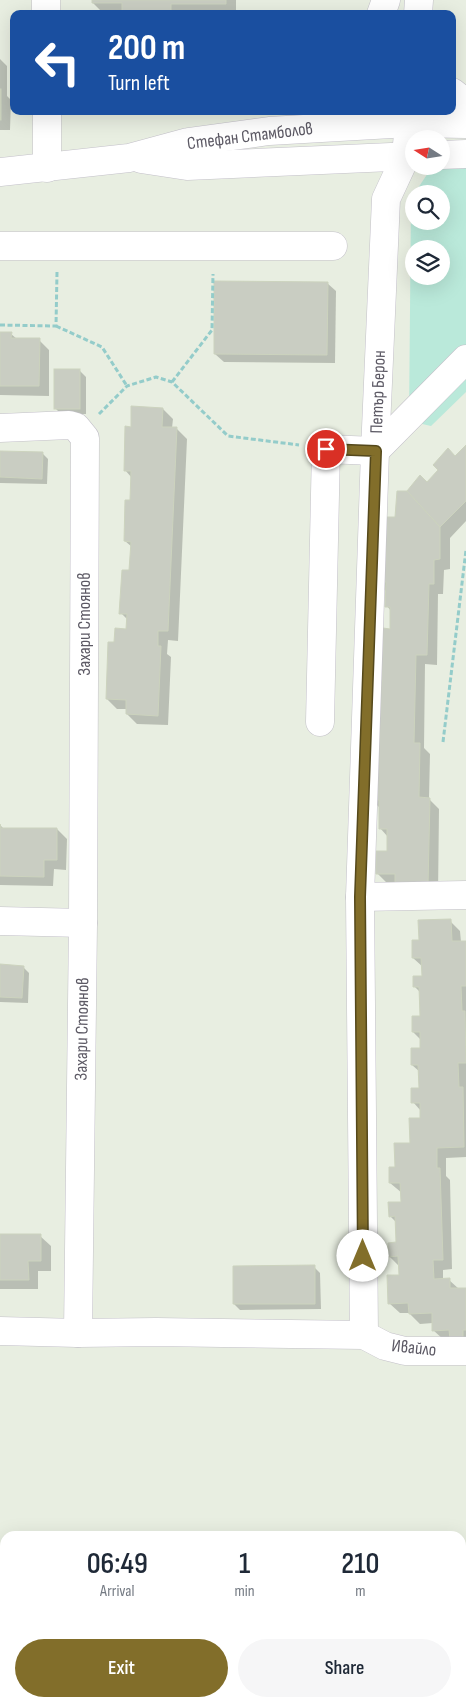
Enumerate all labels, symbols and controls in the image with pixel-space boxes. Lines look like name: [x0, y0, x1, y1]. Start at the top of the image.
text: 200 m: [108, 27, 185, 70]
icon: left: [25, 30, 90, 95]
text: Turn left: [108, 70, 170, 97]
street label: Стефан Стамболов: [186, 118, 314, 154]
north arrow: [405, 130, 450, 175]
map controls: [405, 130, 450, 285]
button: search: [405, 185, 450, 230]
button: layers: [405, 240, 450, 285]
street label: Петър Берон: [366, 350, 390, 434]
pin: [305, 428, 347, 470]
icon: arrive: [312, 435, 340, 463]
street label: Захари Стоянов: [74, 572, 95, 676]
street label: Захари Стоянов: [71, 977, 93, 1081]
position arrow: [336, 1229, 388, 1281]
street label: Ивайло: [391, 1335, 437, 1361]
text: 06:49: [87, 1546, 148, 1582]
text: 1: [239, 1546, 250, 1582]
text: 210: [341, 1546, 379, 1582]
text: Arrival: [100, 1582, 134, 1601]
text: min: [235, 1582, 255, 1601]
text: m: [355, 1582, 365, 1601]
button: Exit: [15, 1639, 228, 1697]
button: Share: [238, 1639, 451, 1697]

